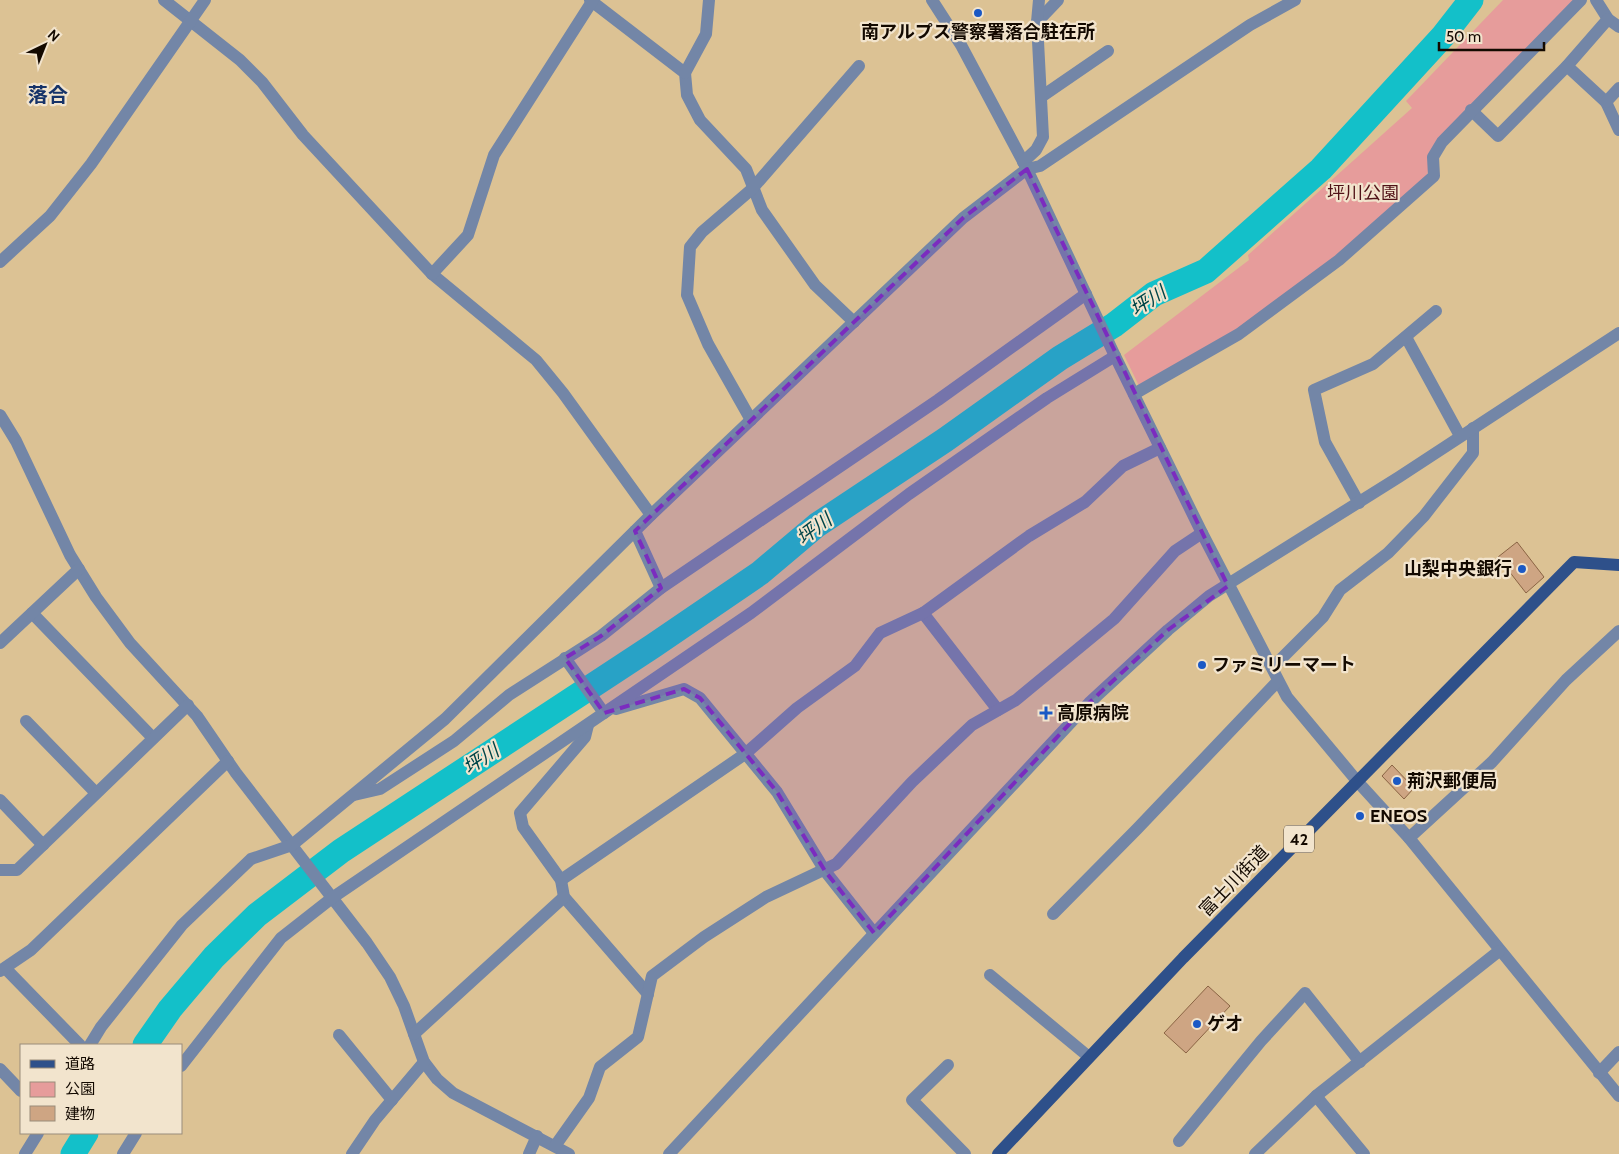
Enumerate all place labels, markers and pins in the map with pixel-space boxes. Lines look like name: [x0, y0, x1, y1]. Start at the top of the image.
marker: 南アルプス警察署落合駐在所: [972, 7, 984, 19]
place label: 南アルプス警察署落合駐在所: [861, 21, 1095, 43]
place label: 山梨中央銀行: [1404, 558, 1512, 580]
marker: 山梨中央銀行: [1516, 563, 1528, 575]
place label: ファミリーマート: [1212, 654, 1356, 676]
marker: ファミリーマート: [1196, 659, 1208, 671]
place label: 高原病院: [1057, 702, 1129, 724]
marker: 高原病院: [1039, 706, 1053, 720]
place label: 荊沢郵便局: [1407, 770, 1497, 792]
marker: 荊沢郵便局: [1391, 775, 1403, 787]
place label: ENEOS: [1370, 805, 1427, 827]
marker: ENEOS: [1354, 810, 1366, 822]
place label: ゲオ: [1207, 1013, 1243, 1035]
marker: ゲオ: [1191, 1018, 1203, 1030]

